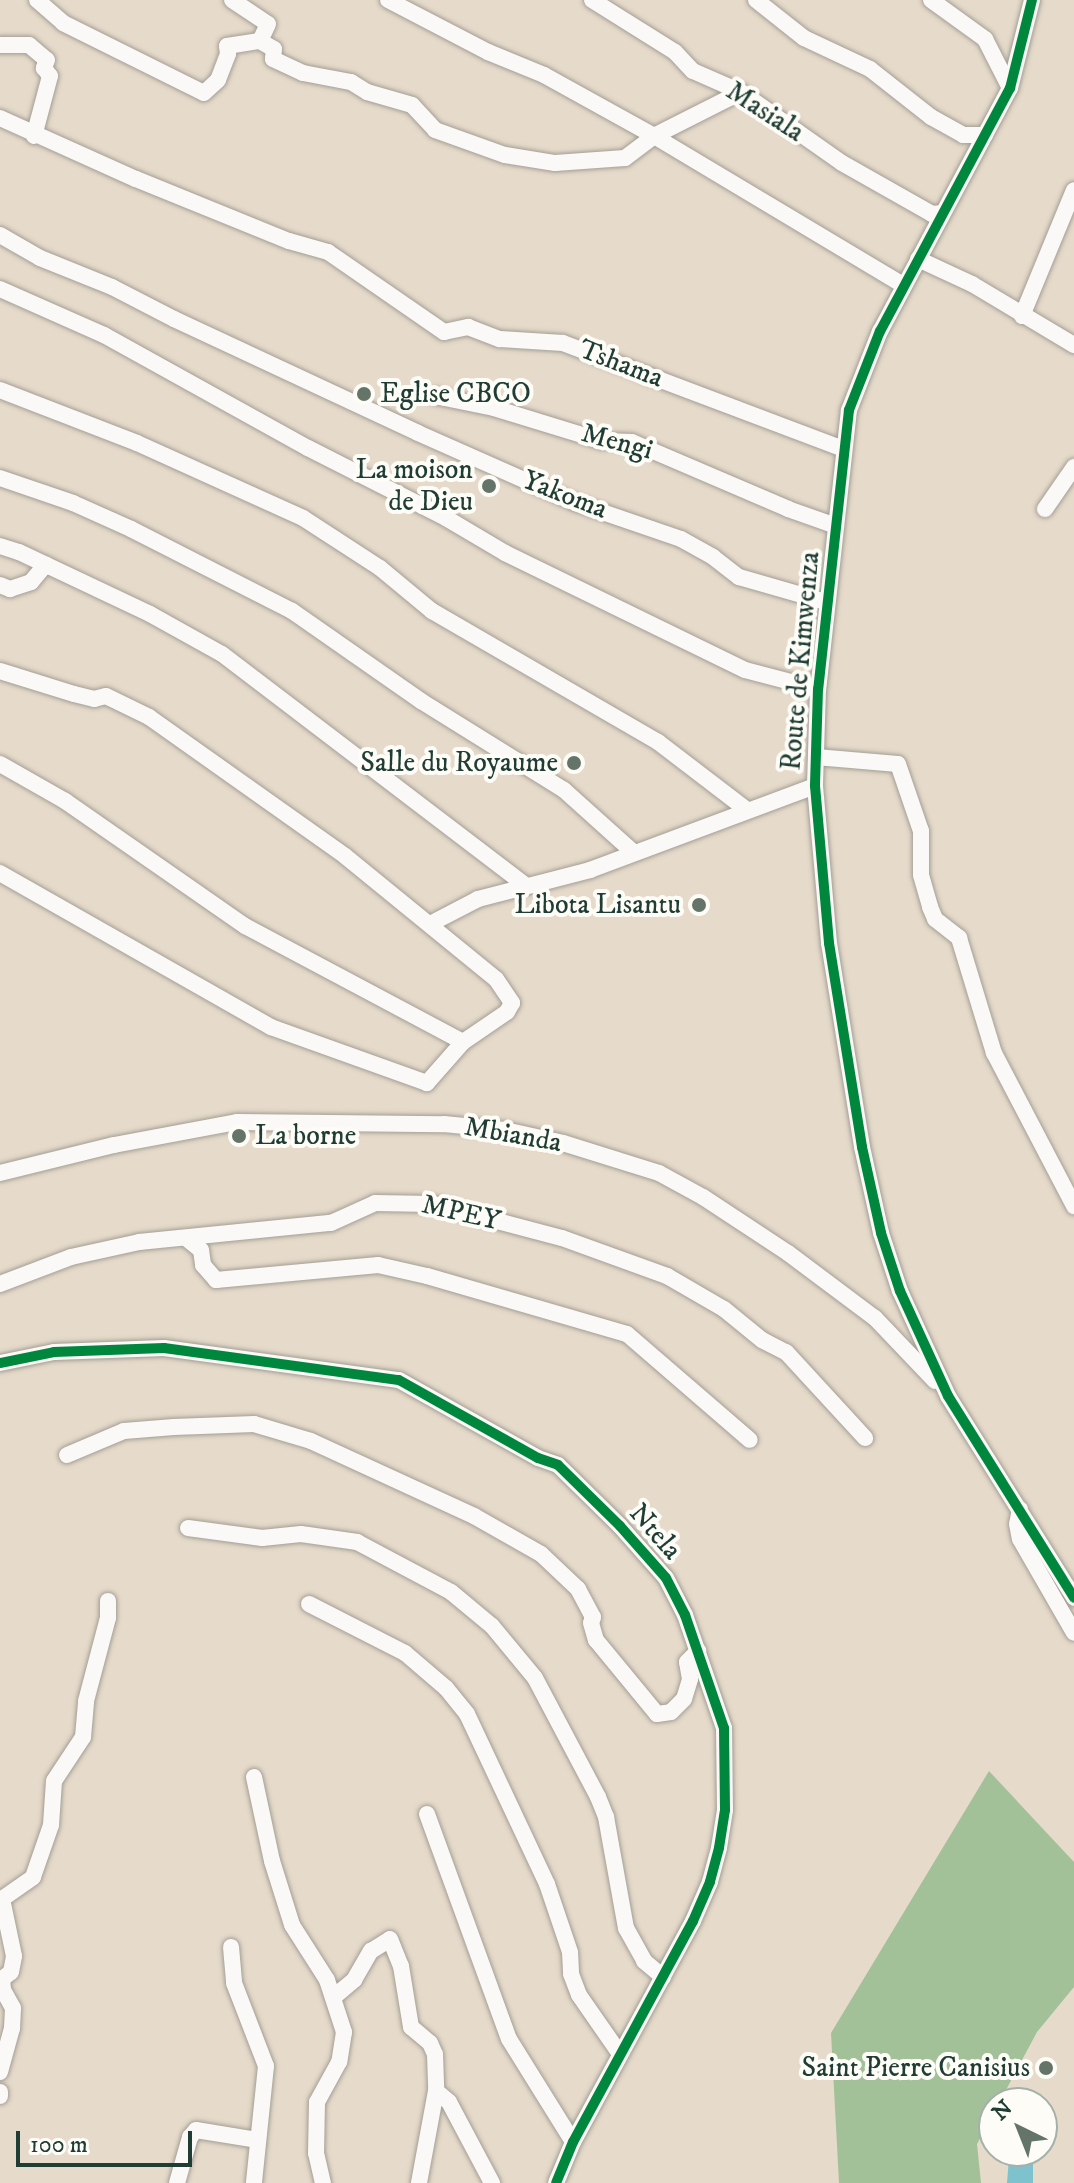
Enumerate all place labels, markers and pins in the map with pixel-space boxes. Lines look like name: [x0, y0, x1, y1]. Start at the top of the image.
place label: Eglise CBCO: [380, 377, 531, 411]
marker: Eglise CBCO: [355, 385, 373, 403]
place label: La moison de Dieu: [356, 453, 473, 519]
marker: La moison de Dieu: [480, 477, 498, 495]
place label: Salle du Royaume: [360, 746, 558, 780]
marker: Salle du Royaume: [565, 754, 583, 772]
place label: Libota Lisantu: [514, 888, 681, 922]
marker: Libota Lisantu: [688, 894, 710, 916]
place label: La borne: [255, 1119, 356, 1153]
marker: La borne: [230, 1127, 248, 1145]
place label: Saint Pierre Canisius: [802, 2051, 1030, 2085]
marker: Saint Pierre Canisius: [1037, 2059, 1055, 2077]

